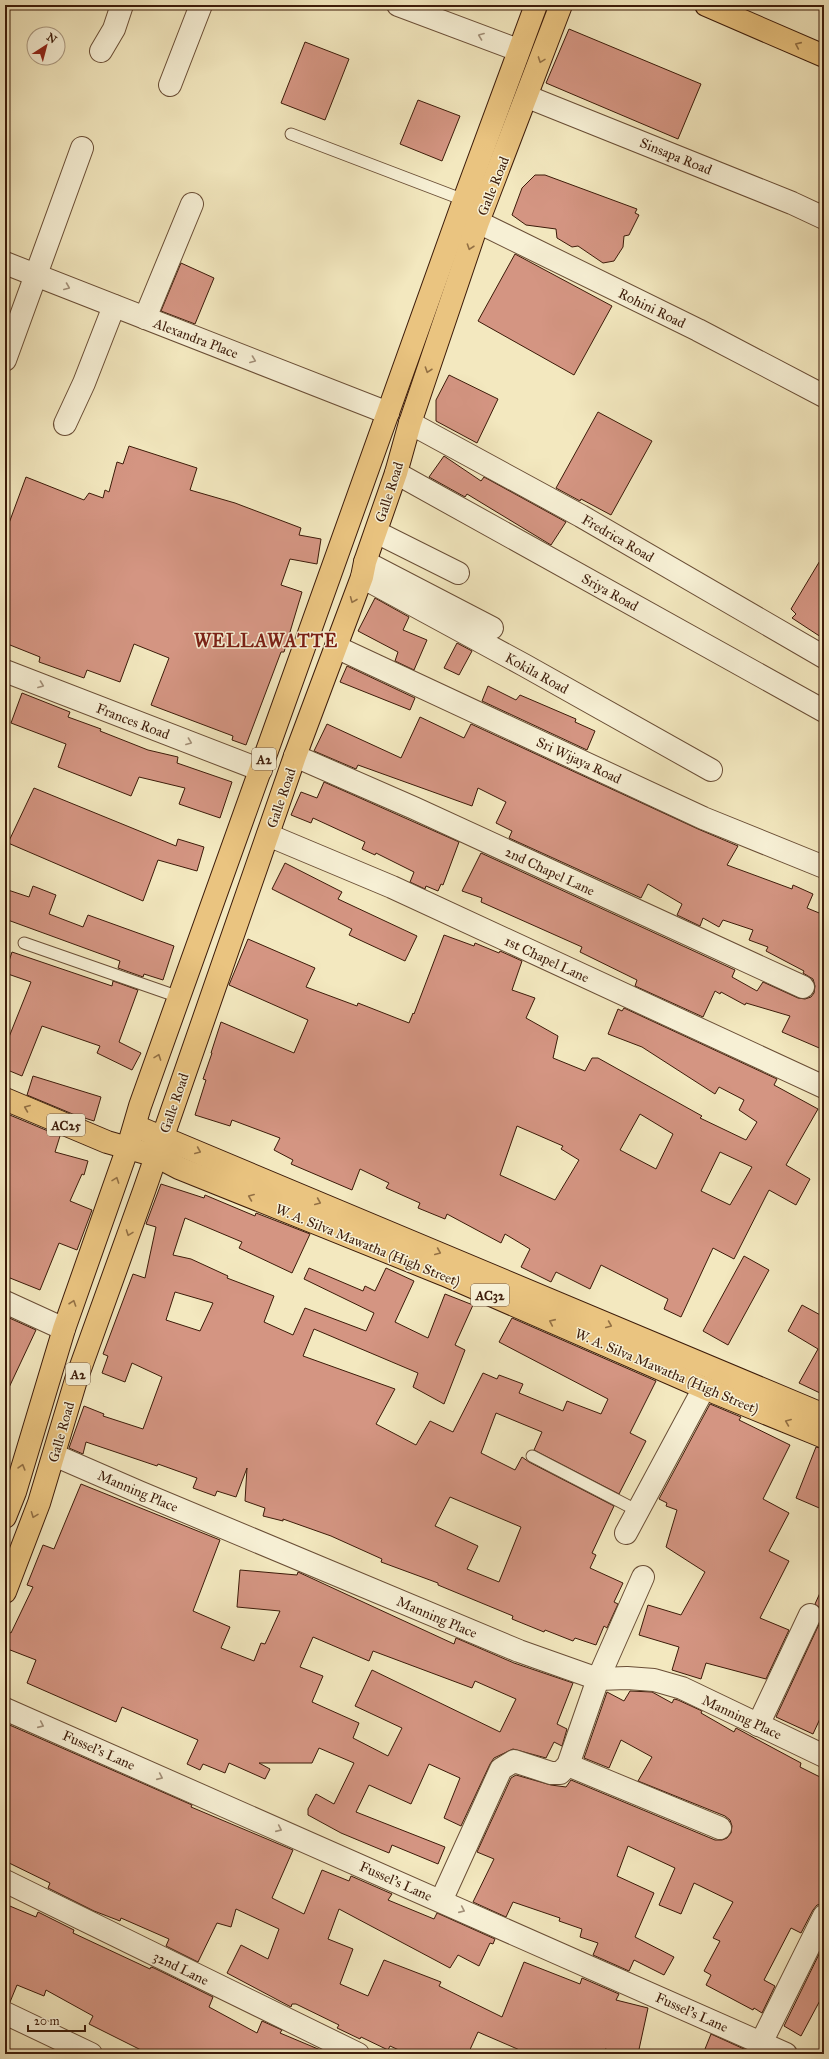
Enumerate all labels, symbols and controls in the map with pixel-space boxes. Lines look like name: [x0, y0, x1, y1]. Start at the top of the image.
north arrow: [26, 26, 66, 66]
text: N: [44, 30, 60, 47]
one-way arrow: [478, 33, 485, 41]
one-way arrow: [795, 42, 803, 50]
one-way arrow: [538, 57, 546, 64]
street label: Sinsapa Road: [637, 134, 714, 179]
street label: Galle Road: [474, 154, 513, 218]
one-way arrow: [466, 243, 475, 250]
one-way arrow: [64, 283, 71, 291]
street label: Rohini Road: [615, 285, 688, 332]
street label: Alexandra Place: [150, 314, 241, 362]
one-way arrow: [250, 356, 257, 364]
one-way arrow: [424, 366, 433, 373]
street label: Galle Road: [372, 460, 407, 524]
street label: Fredrica Road: [579, 511, 657, 566]
street label: Sriya Road: [578, 570, 641, 615]
one-way arrow: [349, 596, 357, 603]
district label: WELLAWATTE: [194, 630, 338, 652]
street label: Kokila Road: [502, 649, 571, 698]
one-way arrow: [38, 681, 45, 689]
street label: Frances Road: [94, 700, 172, 743]
street label: Sri Wijaya Road: [534, 733, 624, 788]
one-way arrow: [185, 738, 192, 746]
road number: A2: [252, 748, 276, 770]
street label: Galle Road: [263, 766, 300, 830]
street label: 2nd Chapel Lane: [502, 843, 598, 900]
street label: 1st Chapel Lane: [502, 932, 592, 986]
one-way arrow: [153, 1054, 161, 1061]
street label: Galle Road: [156, 1071, 193, 1135]
one-way arrow: [23, 1105, 31, 1113]
road number: AC25: [47, 1114, 85, 1136]
one-way arrow: [195, 1147, 202, 1155]
one-way arrow: [111, 1177, 119, 1184]
one-way arrow: [248, 1194, 256, 1202]
one-way arrow: [314, 1197, 321, 1205]
street label: W. A. Silva Mawatha (High Street): [273, 1201, 463, 1291]
one-way arrow: [125, 1229, 134, 1236]
one-way arrow: [434, 1248, 441, 1256]
road number: AC32: [471, 1284, 509, 1306]
one-way arrow: [68, 1300, 77, 1307]
one-way arrow: [549, 1319, 557, 1327]
one-way arrow: [606, 1320, 613, 1328]
street label: W. A. Silva Mawatha (High Street): [572, 1325, 761, 1419]
road number: A2: [66, 1363, 90, 1385]
street label: Galle Road: [45, 1400, 78, 1464]
one-way arrow: [784, 1419, 792, 1427]
one-way arrow: [17, 1464, 26, 1471]
street label: Manning Place: [95, 1467, 181, 1516]
one-way arrow: [31, 1512, 39, 1519]
street label: Manning Place: [394, 1593, 480, 1642]
street label: Manning Place: [699, 1692, 784, 1743]
one-way arrow: [36, 1720, 44, 1728]
street label: Fussel's Lane: [60, 1727, 138, 1774]
one-way arrow: [155, 1772, 163, 1780]
one-way arrow: [275, 1825, 282, 1833]
street label: Fussel's Lane: [357, 1858, 435, 1905]
one-way arrow: [457, 1905, 465, 1913]
street label: 32nd Lane: [150, 1948, 212, 1989]
street label: Fussel's Lane: [653, 1989, 731, 2036]
scale bar: [28, 2007, 85, 2033]
text: 20 m: [34, 2014, 60, 2028]

